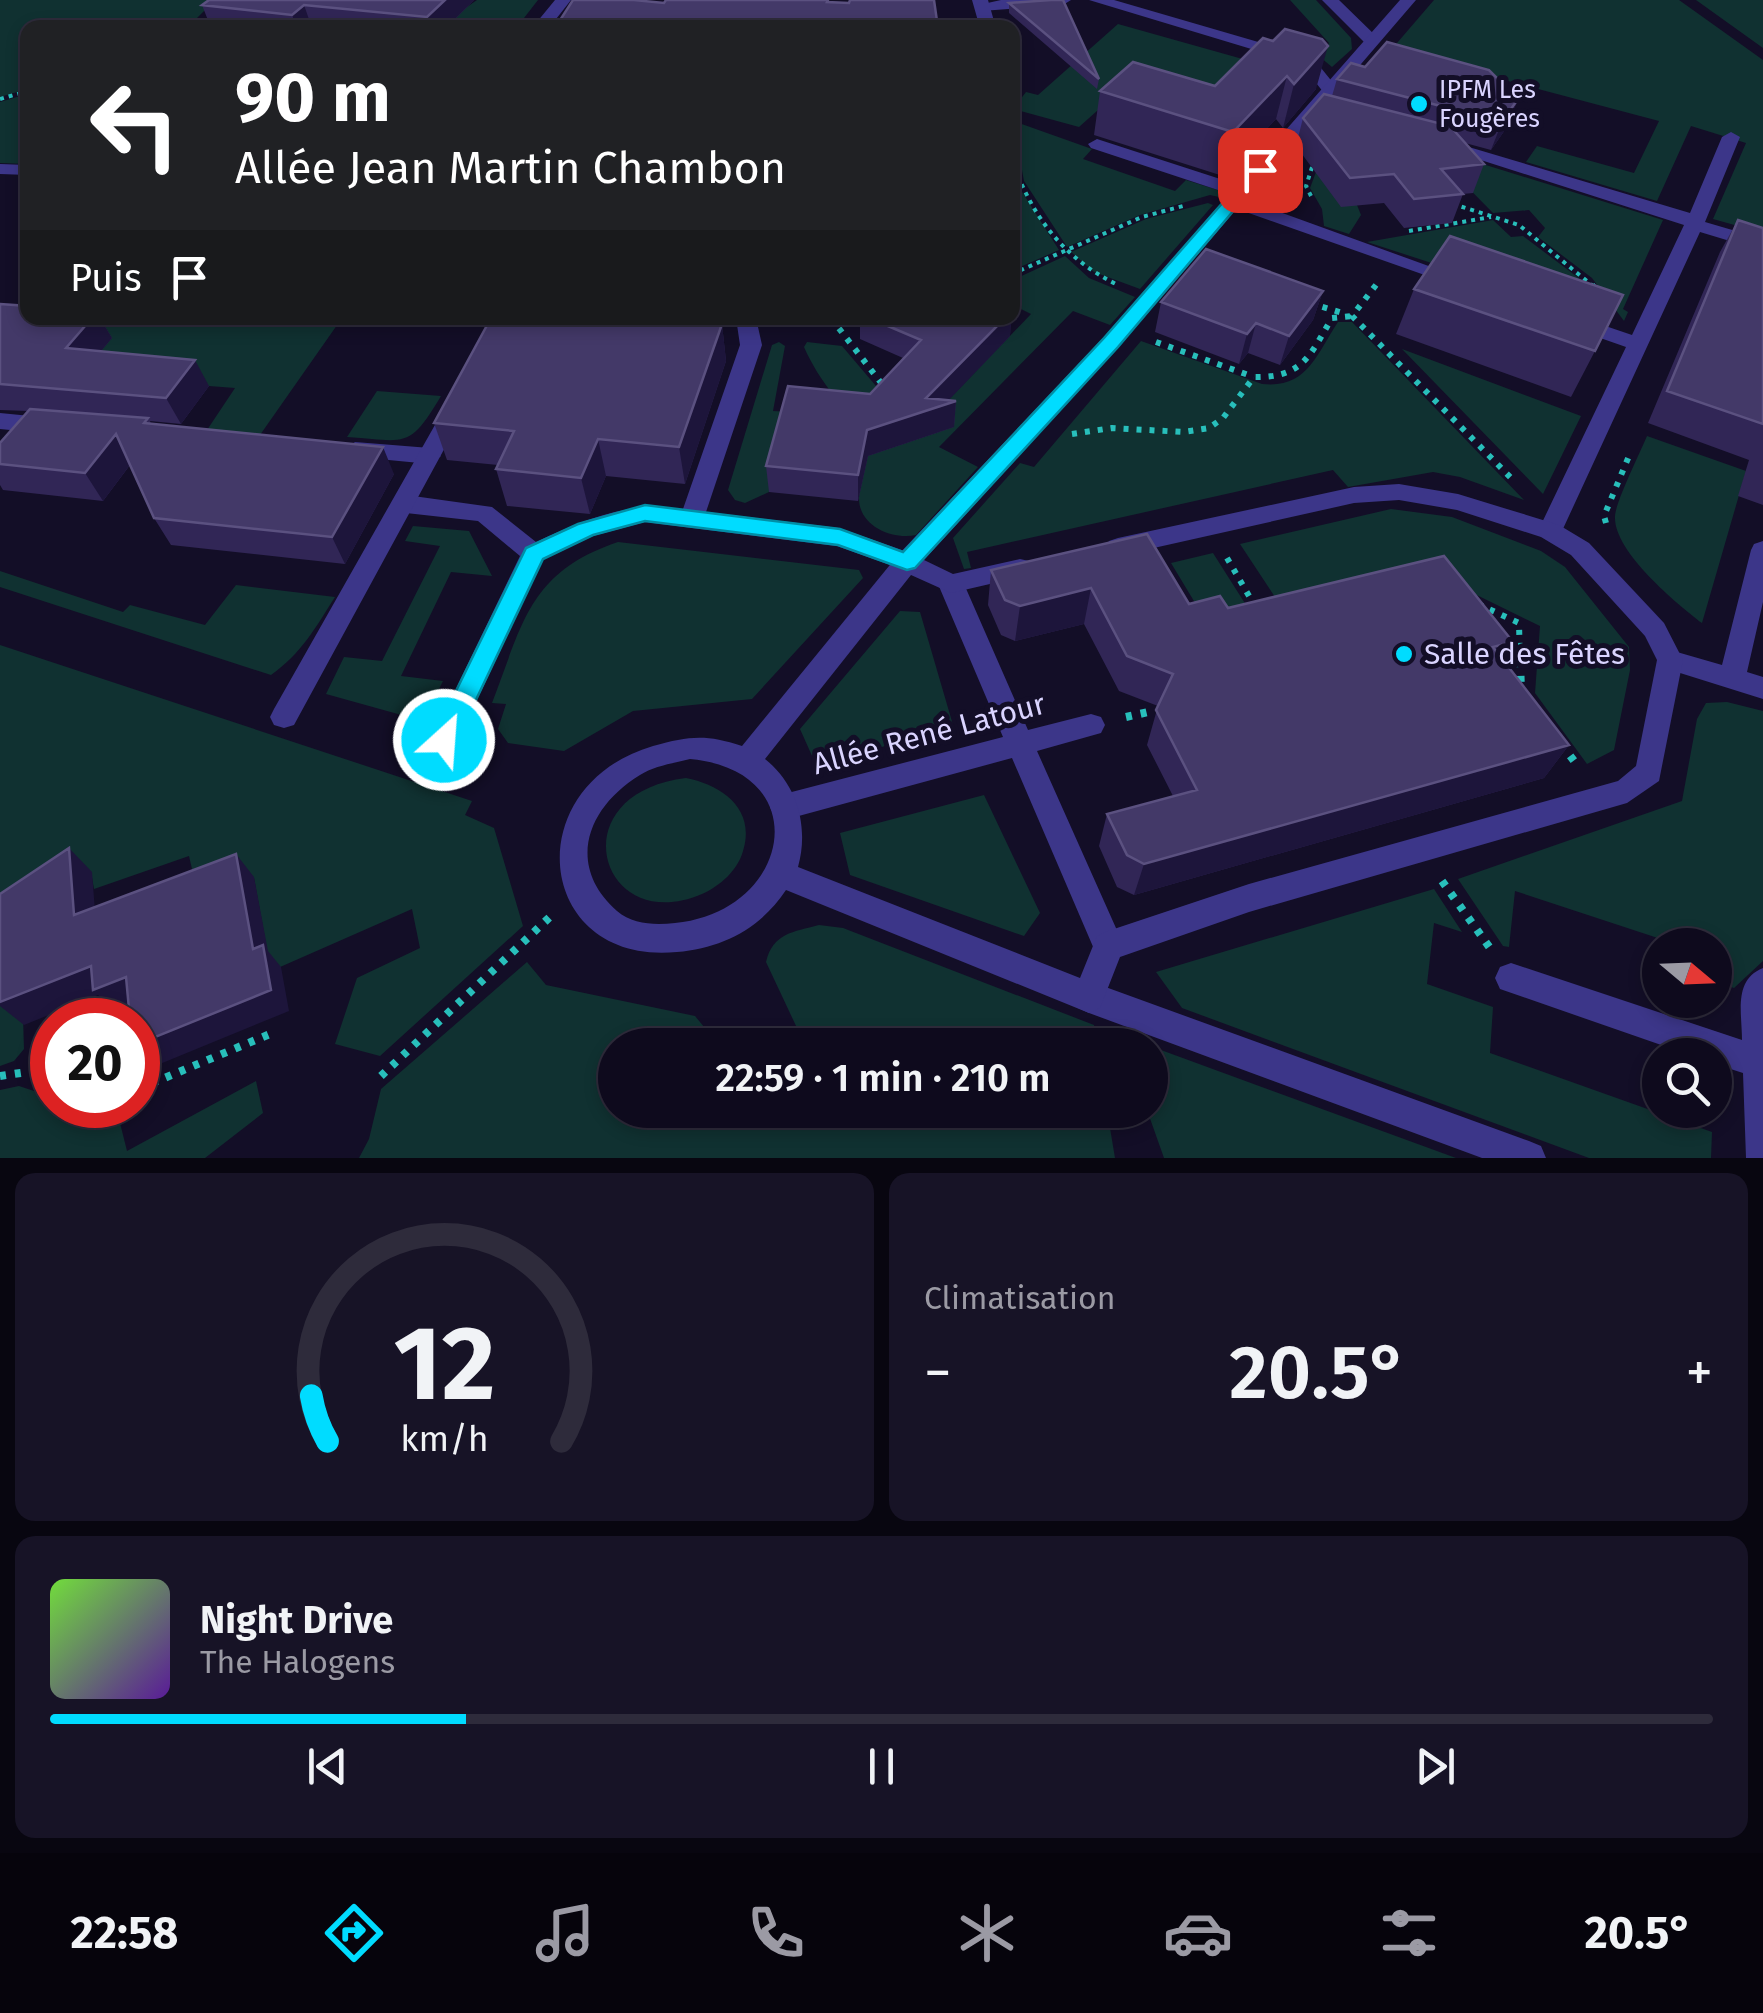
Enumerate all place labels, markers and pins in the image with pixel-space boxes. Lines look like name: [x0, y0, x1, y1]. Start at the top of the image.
place label: IPFM Les Fougères: [1439, 75, 1540, 134]
marker: IPFM Les Fougères: [1408, 93, 1430, 115]
pin: [1218, 128, 1303, 213]
place label: Salle des Fêtes: [1424, 636, 1625, 672]
marker: Salle des Fêtes: [1393, 643, 1415, 665]

